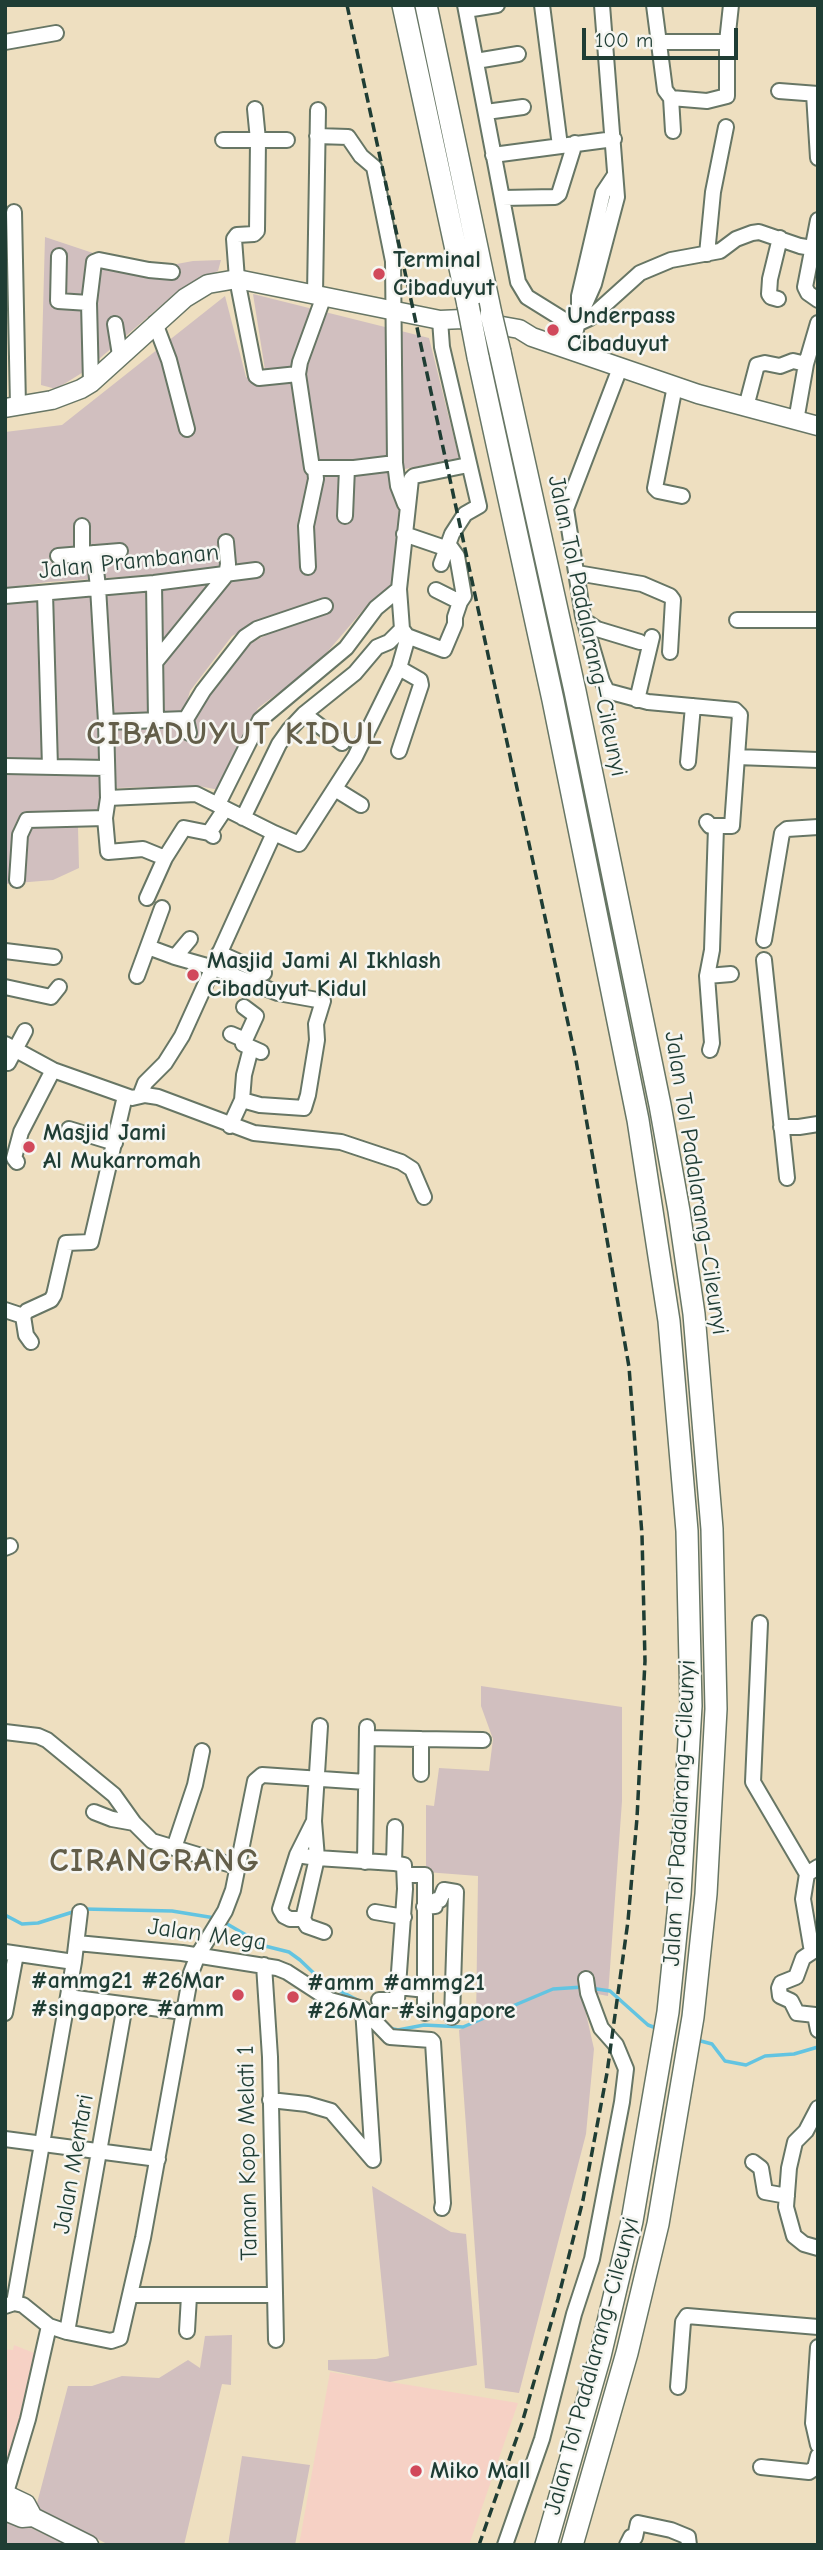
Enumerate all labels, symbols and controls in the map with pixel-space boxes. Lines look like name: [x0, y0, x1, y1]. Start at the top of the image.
scale bar: [585, 14, 741, 58]
text: 100 m: [595, 28, 653, 52]
place label: Terminal Cibaduyut: [393, 246, 494, 302]
marker: Terminal Cibaduyut: [371, 266, 387, 282]
place label: Underpass Cibaduyut: [567, 302, 675, 358]
marker: Underpass Cibaduyut: [545, 322, 561, 338]
street label: Jalan Tol Padalarang–Cileunyi: [541, 473, 633, 779]
street label: Jalan Prambanan: [37, 538, 221, 586]
district label: CIBADUYUT KIDUL: [88, 716, 382, 754]
place label: Masjid Jami Al Ikhlash Cibaduyut Kidul: [207, 947, 441, 1003]
marker: Masjid Jami Al Ikhlash Cibaduyut Kidul: [185, 967, 201, 983]
street label: Jalan Tol Padalarang–Cileunyi: [658, 1029, 734, 1337]
place label: Masjid Jami Al Mukarromah: [43, 1119, 201, 1175]
marker: Masjid Jami Al Mukarromah: [21, 1139, 37, 1155]
street label: Jalan Tol Padalarang–Cileunyi: [658, 1659, 702, 1967]
district label: CIRANGRANG: [50, 1843, 260, 1881]
street label: Jalan Mega: [146, 1912, 268, 1958]
place label: #ammg21 #26Mar #singapore #amm: [31, 1967, 224, 2023]
place label: #amm #ammg21 #26Mar #singapore: [307, 1969, 515, 2025]
marker: #ammg21 #26Mar #singapore #amm: [230, 1987, 246, 2003]
marker: #amm #ammg21 #26Mar #singapore: [285, 1989, 301, 2005]
street label: Taman Kopo Melati 1: [232, 2045, 264, 2261]
street label: Jalan Mentari: [48, 2092, 100, 2236]
street label: Jalan Tol Padalarang–Cileunyi: [538, 2214, 646, 2518]
place label: Miko Mall: [430, 2457, 530, 2485]
marker: Miko Mall: [408, 2463, 424, 2479]

